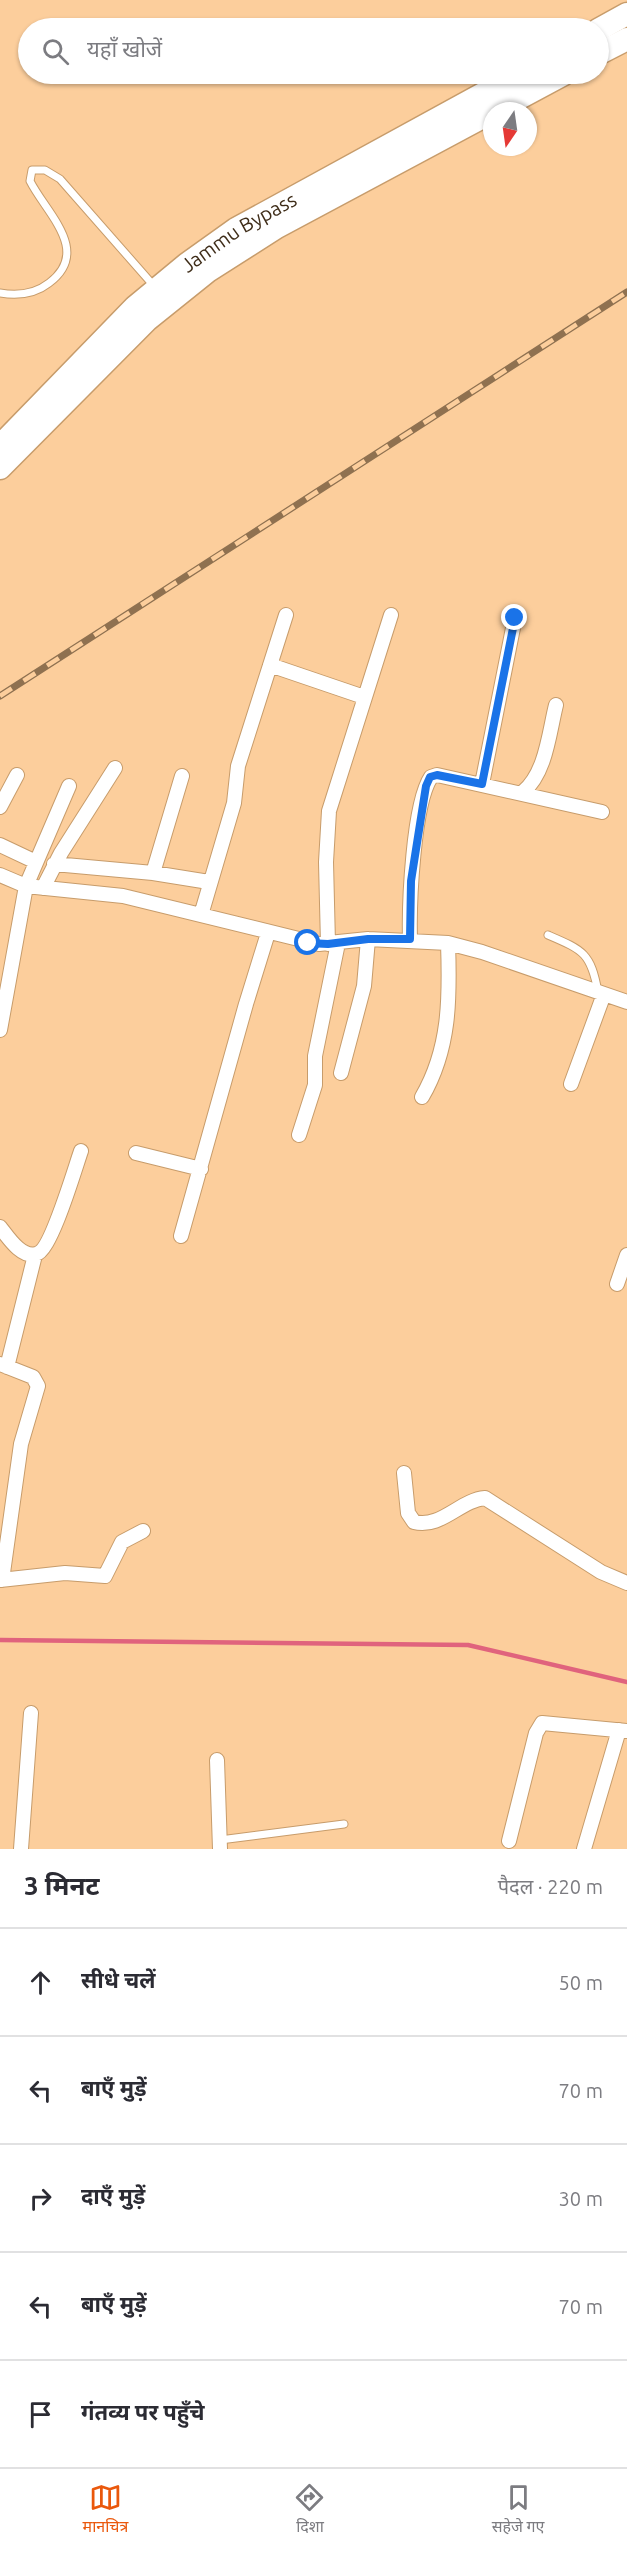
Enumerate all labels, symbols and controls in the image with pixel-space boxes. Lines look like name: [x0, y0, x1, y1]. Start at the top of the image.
search box: [18, 18, 609, 84]
icon: search: [39, 35, 72, 68]
text: यहाँ खोजें: [87, 36, 162, 61]
north arrow: [483, 102, 537, 156]
street label: Jammu Bypass: [175, 187, 300, 276]
route end: [501, 604, 527, 630]
route start: [294, 929, 320, 955]
text: 3 मिनट: [24, 1871, 99, 1900]
text: पैदल · 220 m: [498, 1875, 603, 1898]
icon: ahead: [24, 1966, 57, 1999]
text: सीधे चलें: [81, 1967, 156, 1992]
text: 50 m: [559, 1971, 603, 1994]
icon: left: [24, 2074, 57, 2107]
text: बाएँ मुड़ें: [81, 2075, 147, 2100]
text: 70 m: [559, 2079, 603, 2102]
icon: right: [24, 2182, 57, 2215]
text: दाएँ मुड़ें: [81, 2183, 145, 2208]
text: 30 m: [559, 2187, 603, 2210]
icon: left: [24, 2290, 57, 2323]
text: बाएँ मुड़ें: [81, 2291, 147, 2316]
text: 70 m: [559, 2295, 603, 2318]
icon: arrive: [24, 2398, 57, 2431]
text: गंतव्य पर पहुँचे: [81, 2399, 205, 2424]
tab: मानचित्र: [83, 2481, 128, 2539]
tab: दिशा: [293, 2481, 326, 2539]
tab: सहेजे गए: [492, 2481, 544, 2539]

